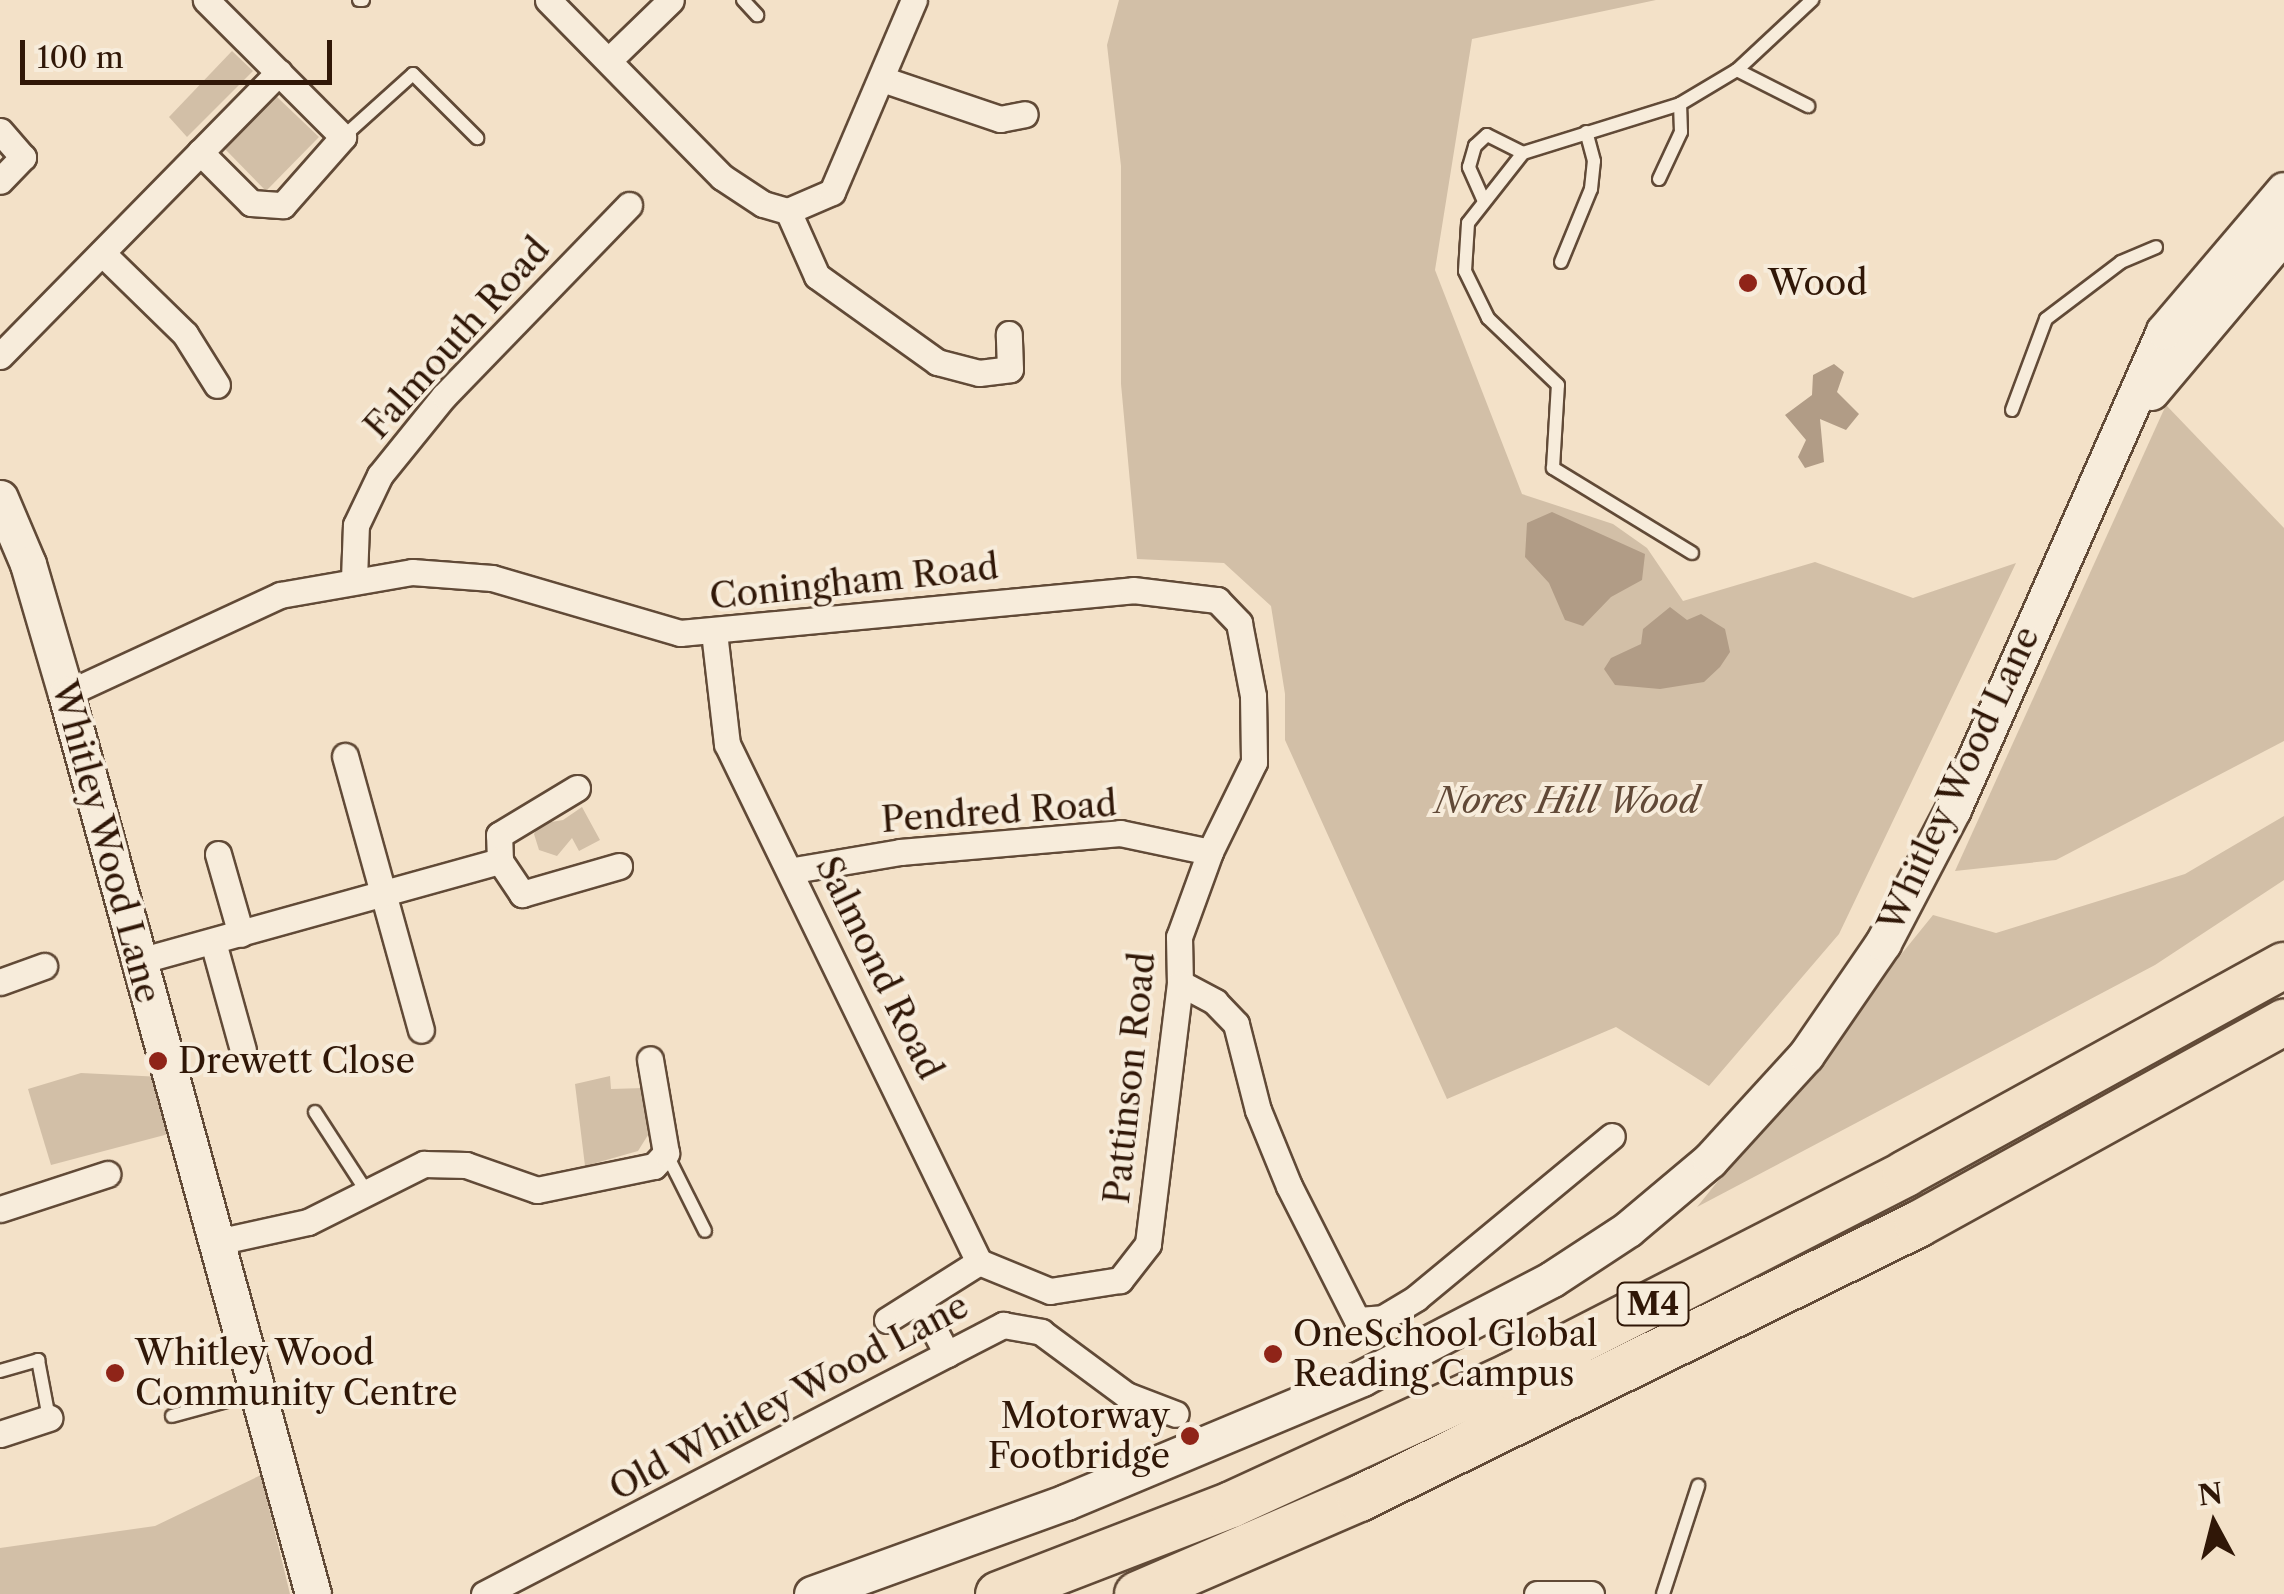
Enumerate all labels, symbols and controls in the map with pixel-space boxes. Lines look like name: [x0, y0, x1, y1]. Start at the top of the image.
scale bar: [25, 20, 338, 82]
text: 100 m: [37, 39, 124, 76]
street label: Falmouth Road: [356, 229, 558, 447]
place label: Wood: [1768, 262, 1868, 304]
marker: Wood: [1737, 272, 1759, 294]
street label: Coningham Road: [707, 546, 1001, 618]
street label: Whitley Wood Lane: [1869, 619, 2049, 939]
street label: Whitley Wood Lane: [42, 675, 170, 1009]
park label: Nores Hill Wood: [1435, 780, 1699, 822]
street label: Pendred Road: [880, 783, 1118, 841]
street label: Salmond Road: [807, 850, 951, 1086]
street label: Pattinson Road: [1096, 950, 1164, 1206]
place label: Drewett Close: [178, 1040, 415, 1082]
marker: Drewett Close: [147, 1050, 169, 1072]
road number: M4: [1616, 1277, 1690, 1331]
street label: Old Whitley Wood Lane: [601, 1284, 977, 1510]
place label: OneSchool Global Reading Campus: [1293, 1313, 1598, 1395]
place label: Whitley Wood Community Centre: [135, 1332, 459, 1414]
marker: OneSchool Global Reading Campus: [1262, 1343, 1284, 1365]
marker: Whitley Wood Community Centre: [104, 1362, 126, 1384]
place label: Motorway Footbridge: [988, 1395, 1170, 1477]
marker: Motorway Footbridge: [1179, 1425, 1201, 1447]
north arrow: [2164, 1474, 2264, 1574]
text: N: [2196, 1476, 2224, 1513]

